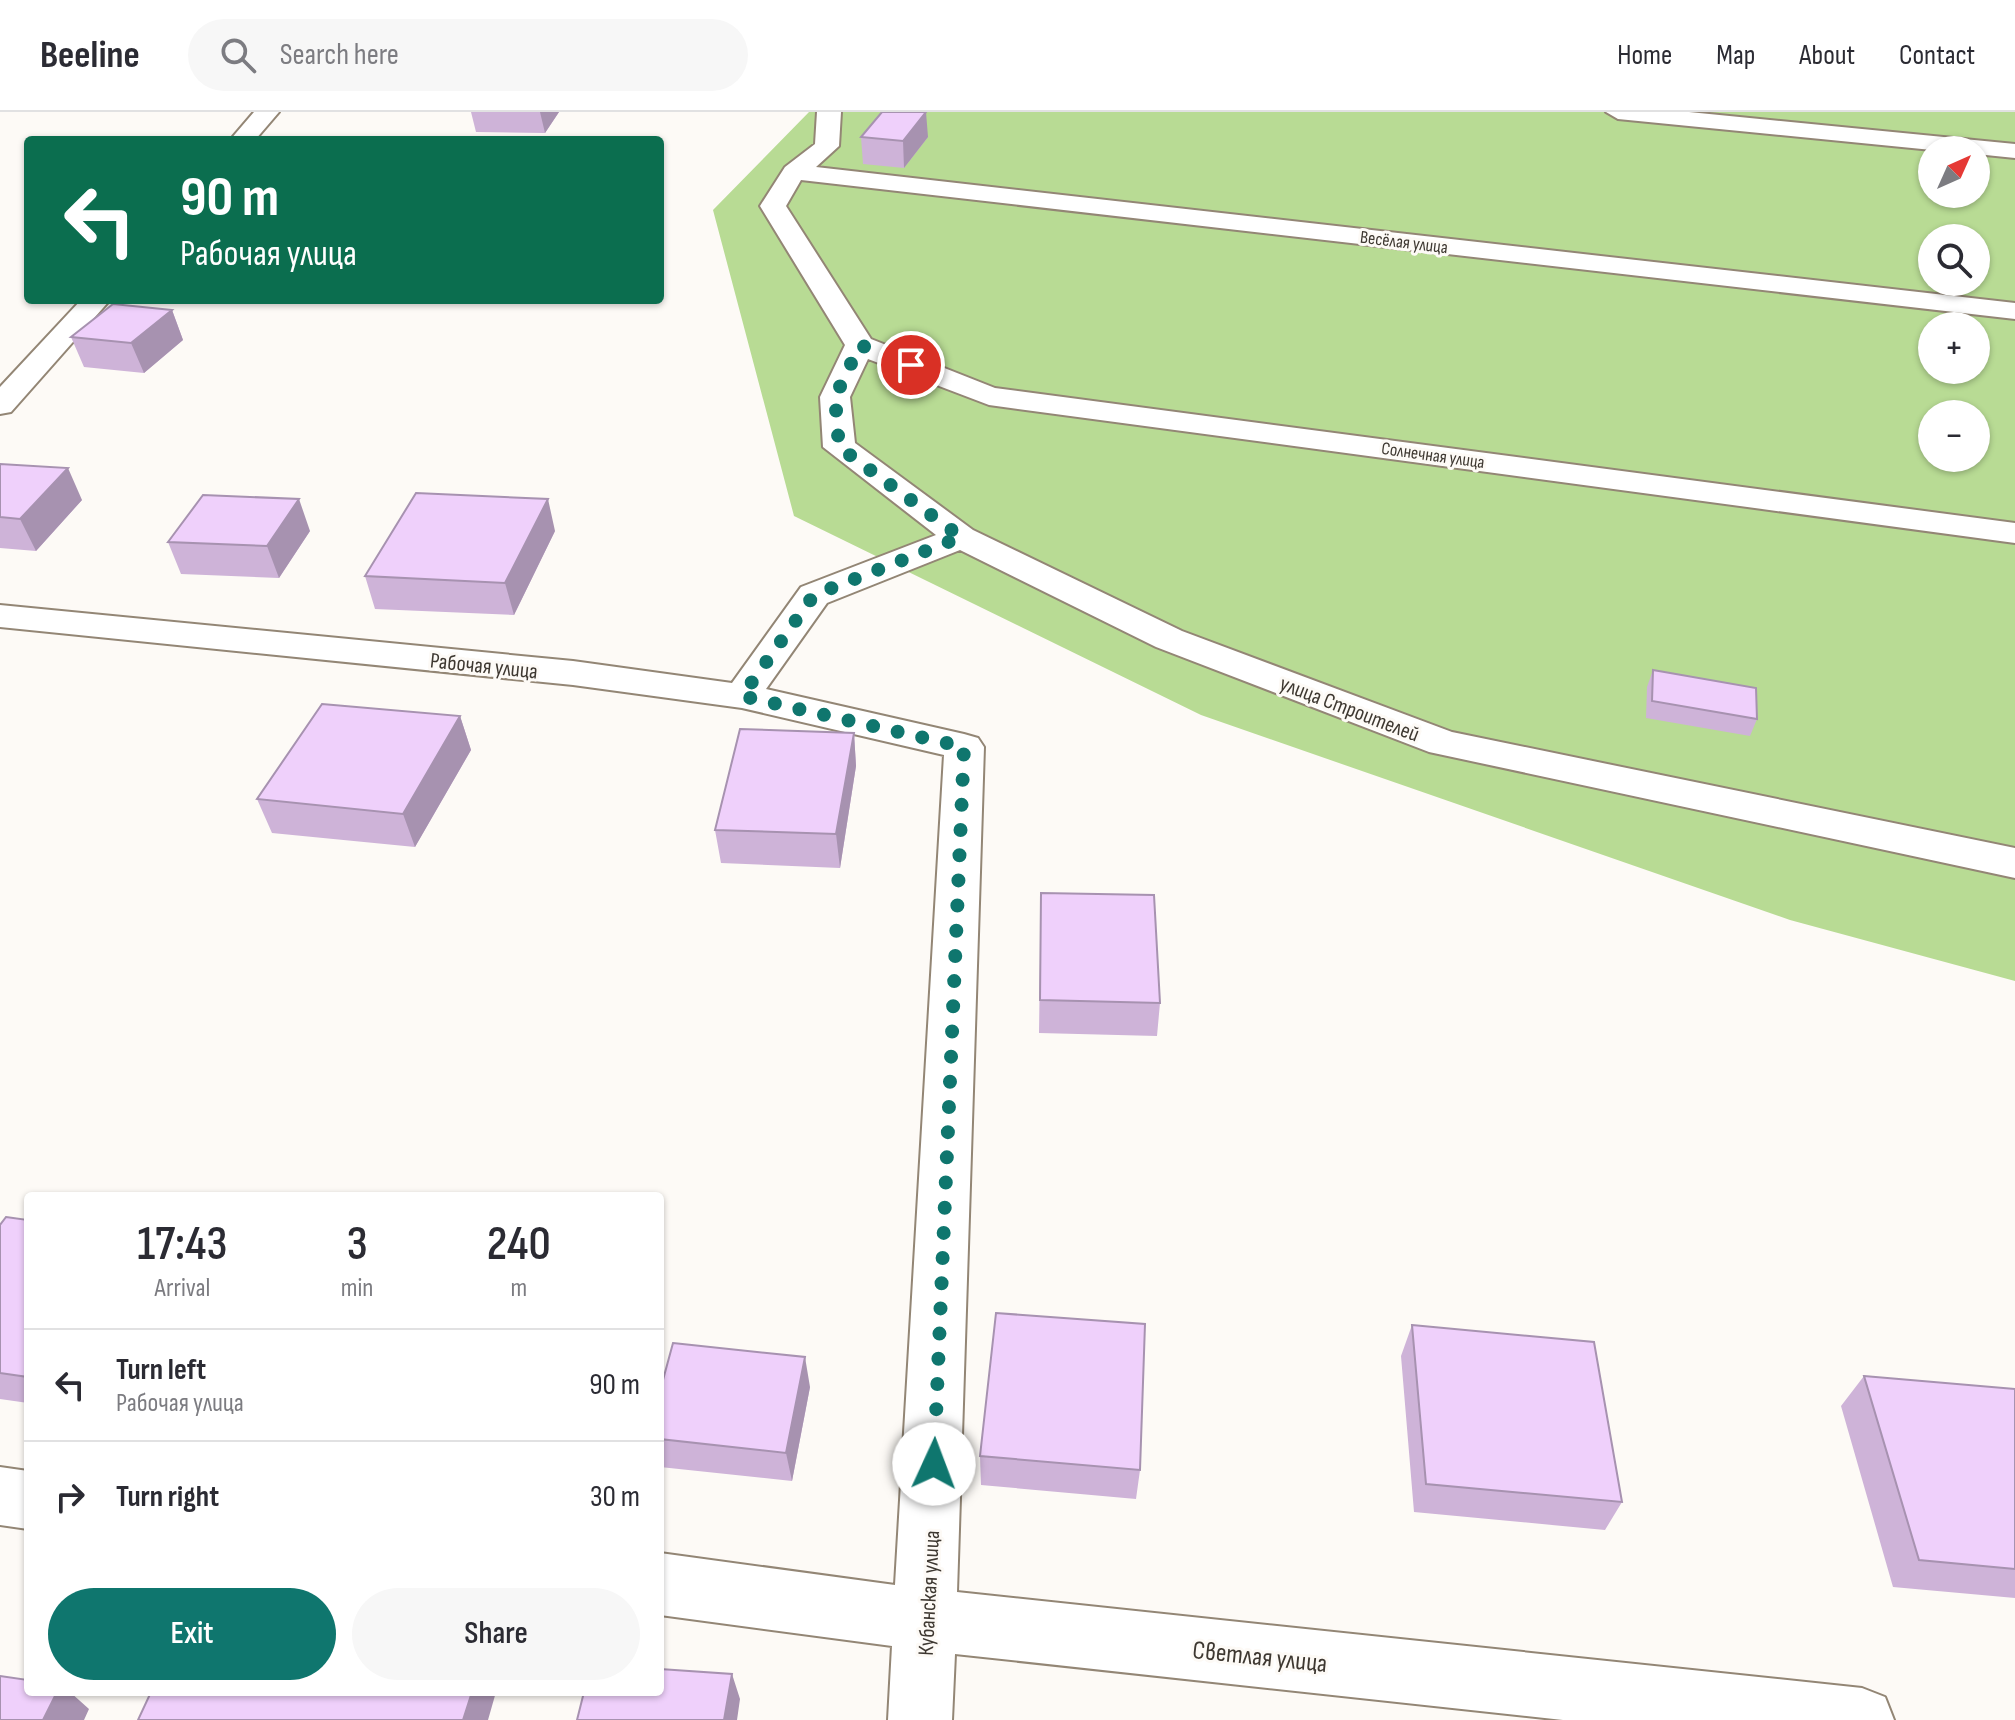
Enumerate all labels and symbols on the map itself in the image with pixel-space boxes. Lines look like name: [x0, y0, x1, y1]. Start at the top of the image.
north arrow: [1918, 136, 1990, 208]
street label: Весёлая улица: [1359, 227, 1449, 258]
pin: [877, 331, 945, 399]
street label: Солнечная улица: [1380, 438, 1486, 473]
street label: Рабочая улица: [429, 647, 539, 686]
street label: улица Строителей: [1276, 670, 1423, 748]
position arrow: [892, 1422, 976, 1506]
street label: Кубанская улица: [913, 1530, 946, 1656]
street label: Светлая улица: [1191, 1635, 1329, 1680]

